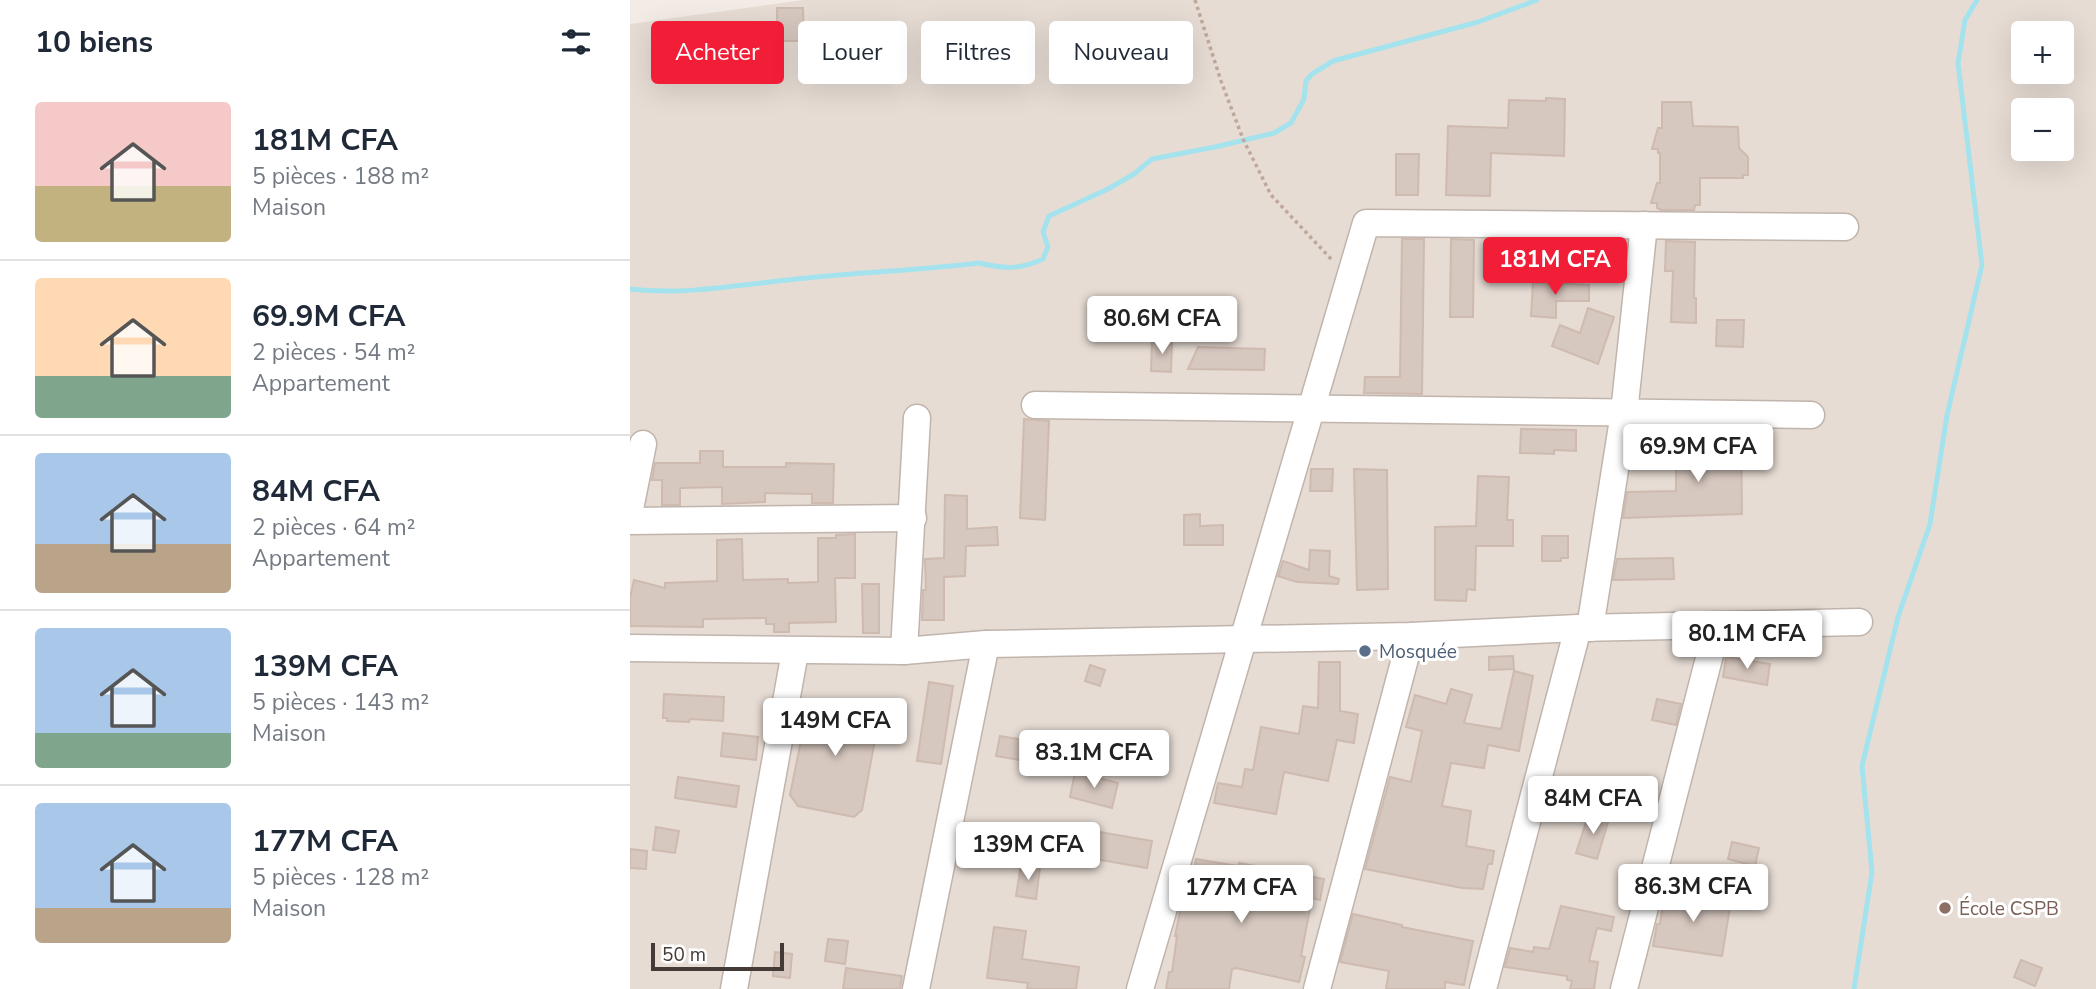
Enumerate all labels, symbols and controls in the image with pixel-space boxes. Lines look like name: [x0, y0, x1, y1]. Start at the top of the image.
chip: Acheter: [651, 21, 784, 84]
chip: Louer: [798, 21, 907, 84]
chip: Filtres: [921, 21, 1035, 84]
chip: Nouveau: [1049, 21, 1193, 84]
map controls: [2011, 21, 2074, 161]
button: +: [2011, 21, 2074, 84]
text: 10 biens: [35, 22, 153, 63]
icon: filters: [557, 23, 595, 61]
button: −: [2011, 98, 2074, 161]
text: 181M CFA: [252, 120, 398, 161]
icon: home: [91, 130, 175, 214]
text: 5 pièces · 188 m²: [252, 161, 429, 192]
text: Maison: [252, 192, 326, 223]
pin: 181M CFA: [1483, 238, 1627, 297]
text: 181M CFA: [1499, 244, 1611, 275]
text: 69.9M CFA: [252, 296, 405, 337]
pin: 80.6M CFA: [1082, 296, 1242, 356]
text: 80.6M CFA: [1103, 303, 1221, 334]
icon: home: [91, 306, 175, 390]
text: 2 pièces · 54 m²: [252, 337, 415, 368]
text: Appartement: [252, 368, 390, 399]
pin: 69.9M CFA: [1618, 424, 1778, 484]
text: 69.9M CFA: [1639, 431, 1757, 462]
text: 84M CFA: [252, 471, 380, 512]
icon: home: [91, 481, 175, 565]
text: 2 pièces · 64 m²: [252, 512, 415, 543]
text: Appartement: [252, 543, 390, 574]
pin: 80.1M CFA: [1667, 612, 1827, 671]
text: 80.1M CFA: [1688, 618, 1806, 649]
place label: Mosquée: [1379, 639, 1457, 665]
marker: Mosquée: [1357, 643, 1373, 659]
text: 139M CFA: [252, 646, 398, 687]
icon: home: [91, 656, 175, 740]
text: 5 pièces · 143 m²: [252, 687, 429, 718]
pin: 149M CFA: [763, 698, 907, 758]
text: 149M CFA: [779, 705, 891, 736]
text: Maison: [252, 718, 326, 749]
pin: 83.1M CFA: [1014, 730, 1174, 790]
text: 83.1M CFA: [1035, 737, 1153, 768]
pin: 84M CFA: [1528, 776, 1658, 836]
text: 84M CFA: [1544, 783, 1642, 814]
text: 177M CFA: [252, 821, 398, 862]
pin: 139M CFA: [956, 822, 1100, 882]
text: 139M CFA: [972, 829, 1084, 860]
icon: home: [91, 831, 175, 915]
text: 5 pièces · 128 m²: [252, 862, 429, 893]
pin: 86.3M CFA: [1613, 864, 1773, 924]
pin: 177M CFA: [1169, 866, 1313, 925]
text: 86.3M CFA: [1634, 871, 1752, 902]
text: 177M CFA: [1185, 872, 1297, 903]
text: Maison: [252, 893, 326, 924]
place label: École CSPB: [1959, 896, 2059, 922]
marker: École CSPB: [1937, 900, 1953, 916]
scale bar: [651, 940, 784, 972]
text: 50 m: [662, 942, 706, 968]

